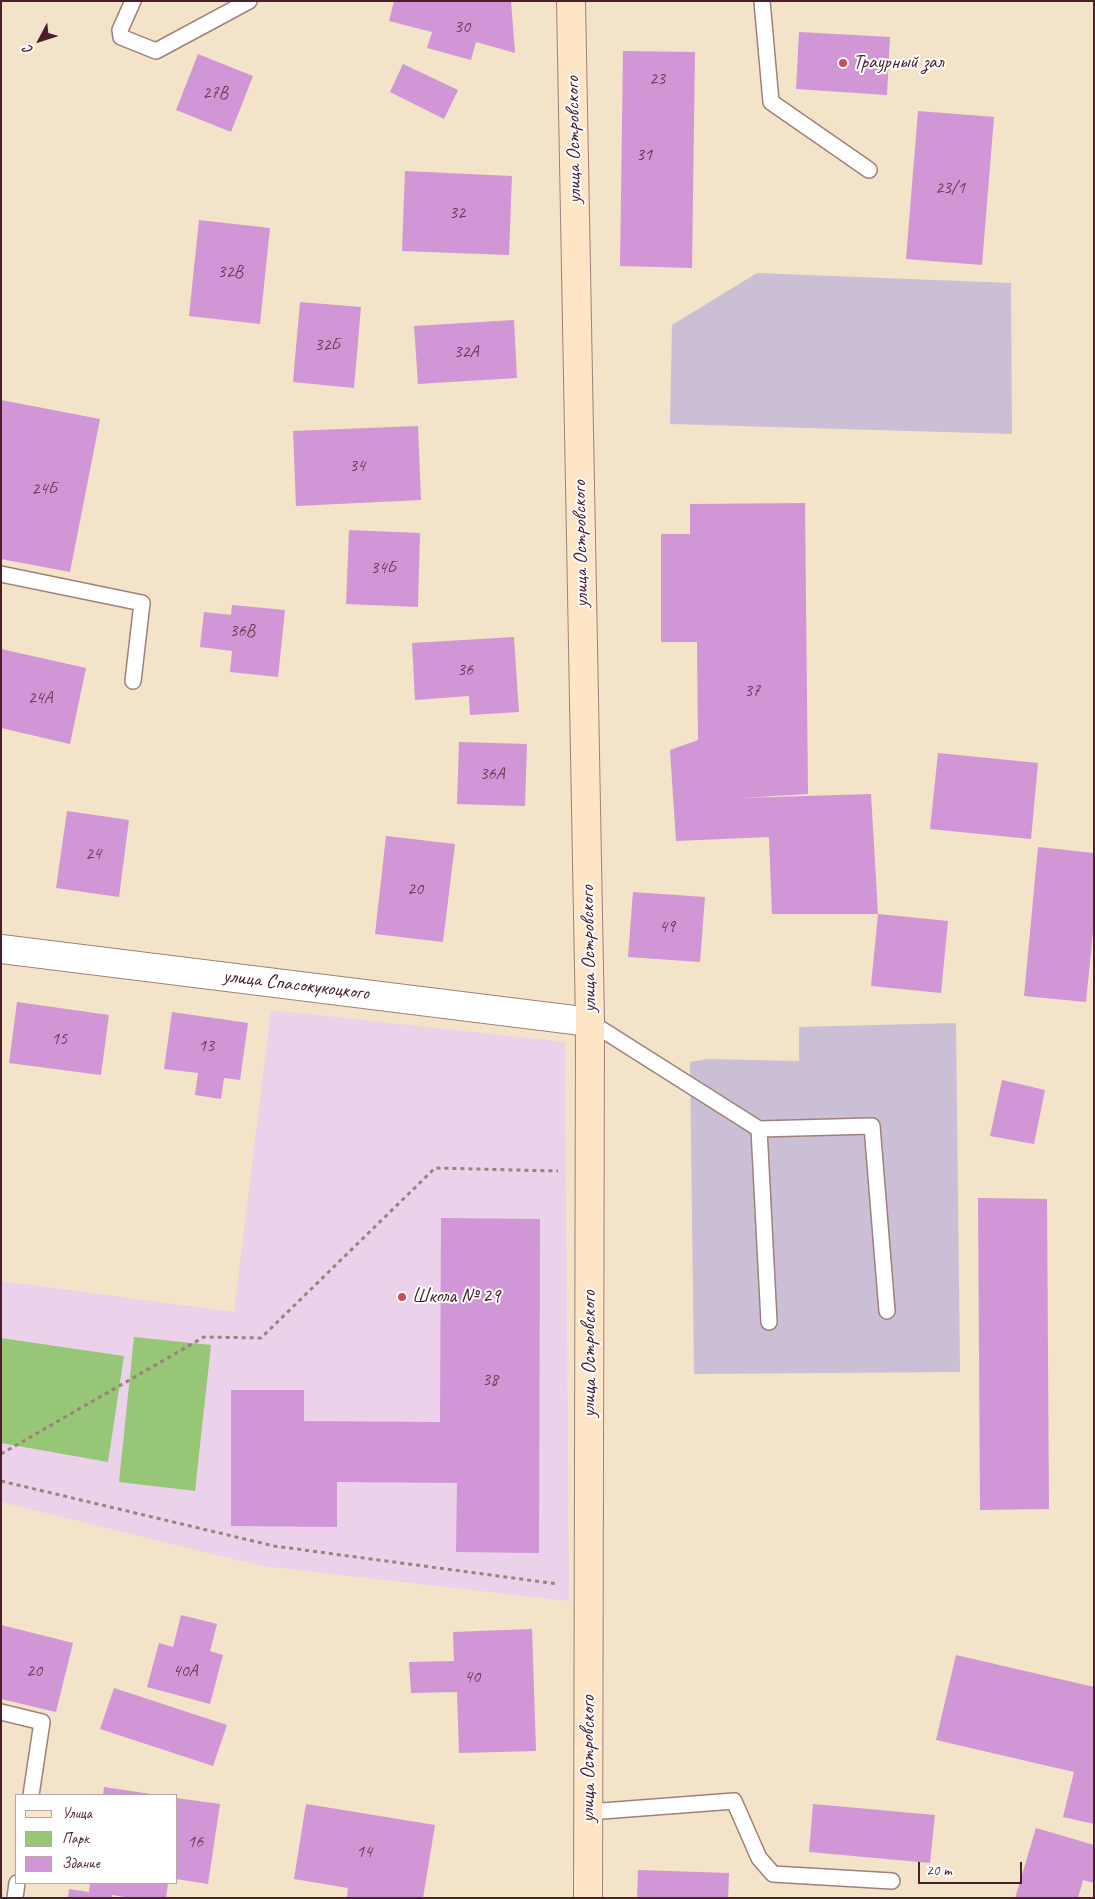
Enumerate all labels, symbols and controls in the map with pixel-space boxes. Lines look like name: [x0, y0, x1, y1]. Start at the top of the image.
north arrow: [15, 15, 65, 65]
house number: 30: [454, 16, 470, 38]
text: С: [19, 42, 37, 58]
place label: Траурный зал: [853, 51, 943, 75]
marker: Траурный зал: [837, 57, 849, 69]
house number: 23: [649, 68, 665, 90]
street label: улица Островского: [561, 76, 587, 204]
house number: 27В: [202, 82, 228, 104]
house number: 31: [636, 144, 652, 166]
house number: 23/1: [935, 177, 965, 199]
house number: 32: [449, 202, 465, 224]
house number: 32В: [217, 261, 243, 283]
house number: 32Б: [314, 334, 340, 356]
house number: 32А: [453, 341, 479, 363]
house number: 34: [349, 455, 365, 477]
house number: 24Б: [31, 478, 57, 500]
street label: улица Островского: [568, 480, 594, 608]
house number: 34Б: [370, 557, 396, 579]
house number: 36В: [229, 620, 255, 642]
house number: 36: [457, 659, 473, 681]
house number: 37: [744, 680, 760, 702]
house number: 24А: [27, 687, 53, 709]
house number: 36А: [479, 763, 505, 785]
house number: 24: [85, 843, 101, 865]
house number: 20: [407, 878, 423, 900]
street label: улица Островского: [576, 885, 602, 1013]
house number: 49: [659, 916, 675, 938]
street label: улица Спасокукоцкого: [222, 964, 370, 1006]
house number: 15: [51, 1028, 67, 1050]
house number: 13: [198, 1035, 214, 1057]
place label: Школа № 29: [412, 1285, 500, 1309]
street label: улица Островского: [578, 1290, 602, 1418]
marker: Школа № 29: [396, 1291, 408, 1303]
house number: 38: [482, 1369, 498, 1391]
house number: 20: [26, 1660, 42, 1682]
house number: 40А: [172, 1660, 198, 1682]
house number: 40: [464, 1666, 480, 1688]
street label: улица Островского: [577, 1695, 601, 1823]
legend: [15, 1794, 178, 1884]
text: Улица: [62, 1804, 92, 1823]
text: Парк: [62, 1829, 89, 1848]
house number: 16: [187, 1831, 203, 1853]
house number: 14: [356, 1841, 372, 1863]
scale bar: [920, 1852, 1024, 1884]
text: Здание: [62, 1854, 100, 1873]
text: 20 m: [926, 1861, 952, 1880]

